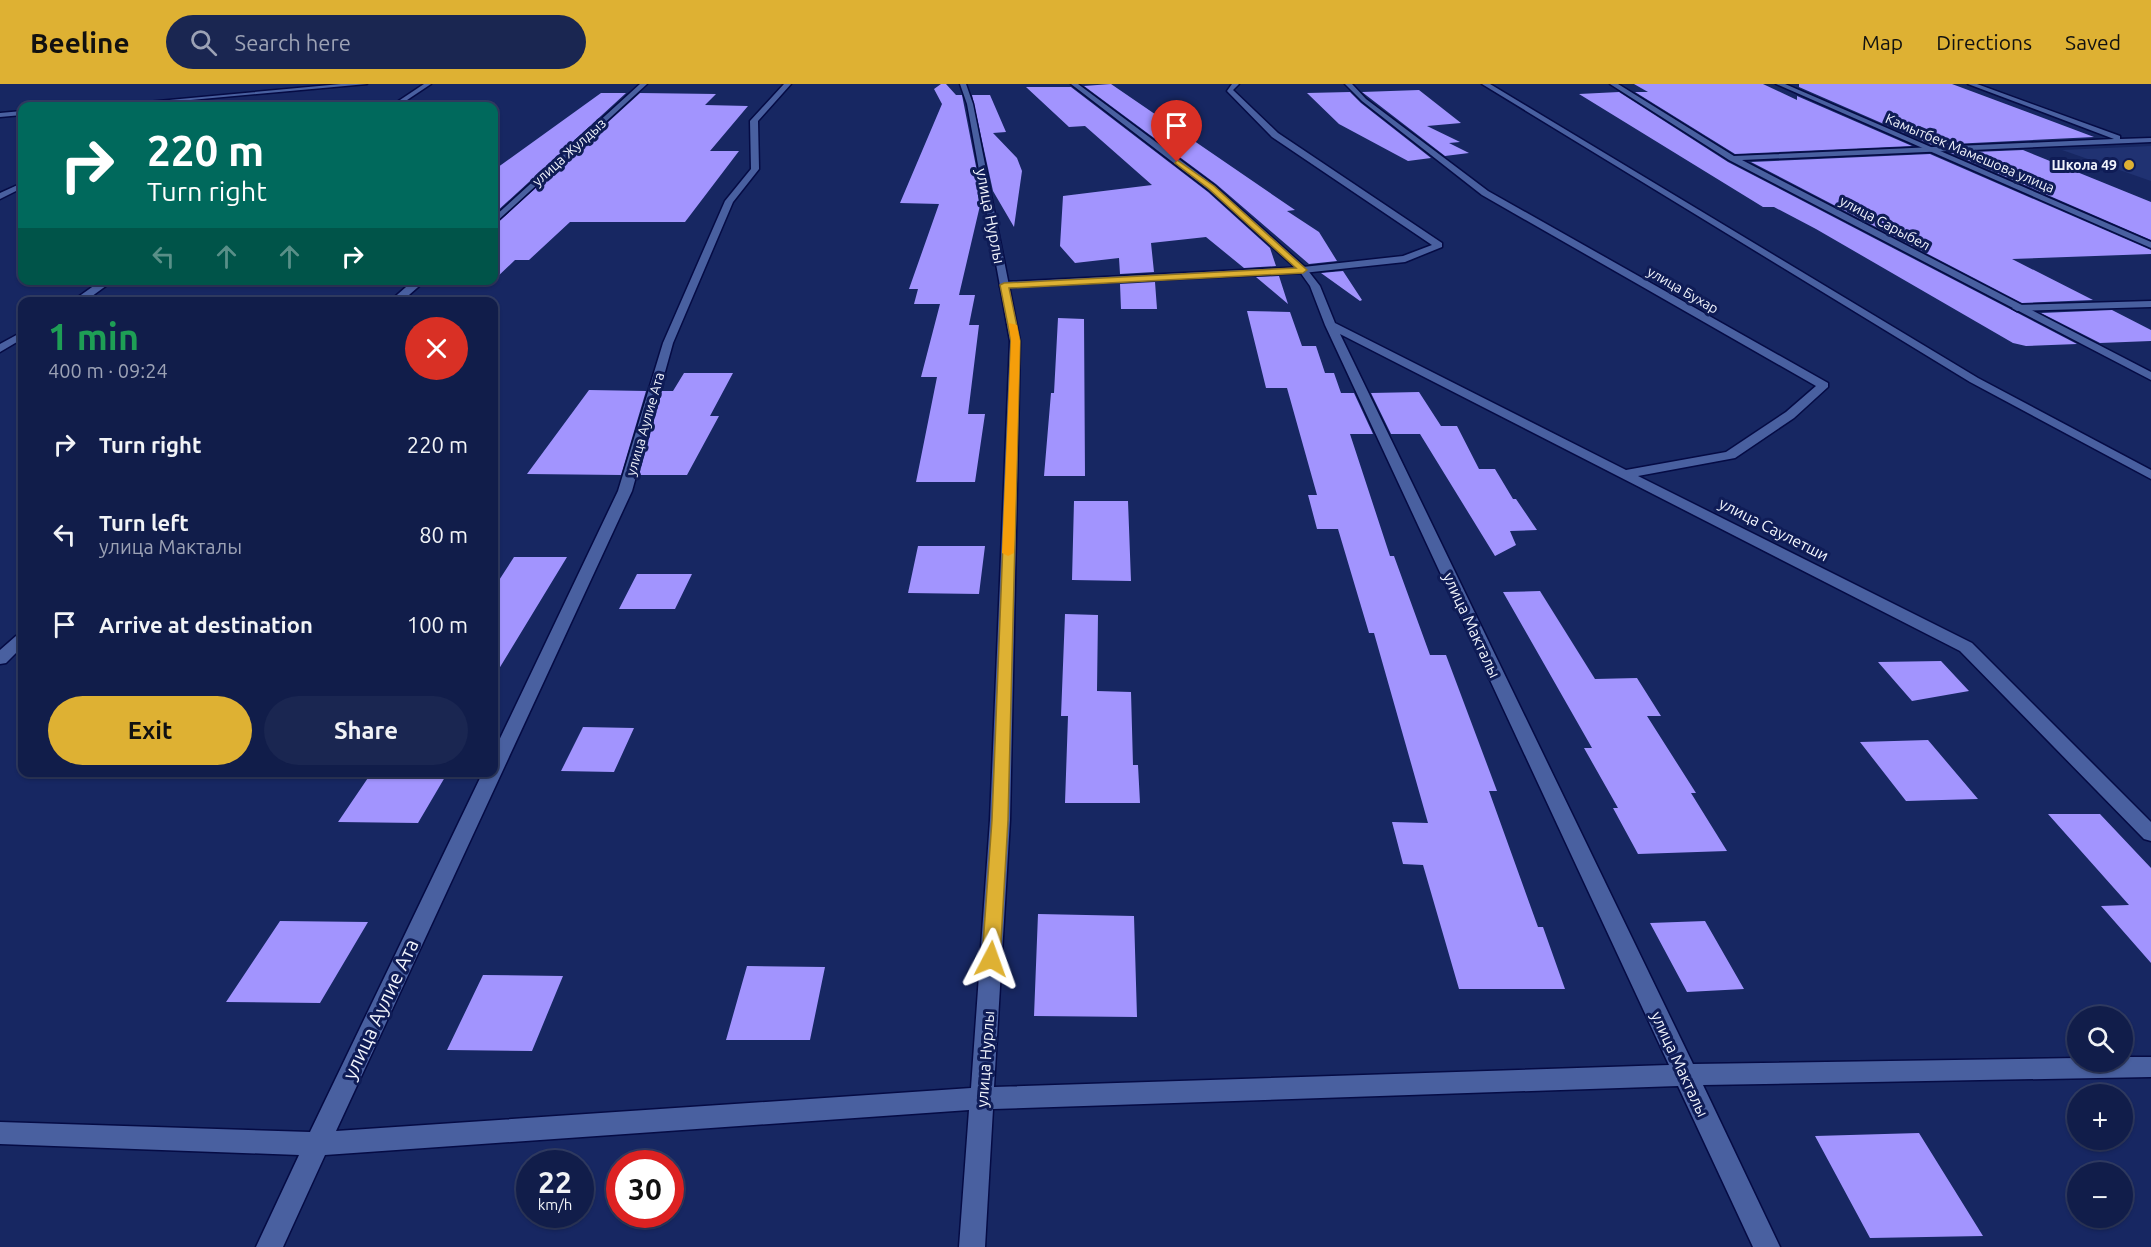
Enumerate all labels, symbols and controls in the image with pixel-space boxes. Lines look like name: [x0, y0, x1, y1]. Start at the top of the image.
search box: [166, 15, 586, 69]
icon: search: [187, 26, 220, 59]
text: Beeline: [30, 27, 130, 58]
text: Search here: [235, 30, 351, 55]
text: Map: [1862, 30, 1903, 54]
text: Directions: [1936, 30, 2032, 54]
text: Saved: [2065, 30, 2121, 54]
pin: [1151, 100, 1202, 162]
icon: arrive: [1160, 109, 1193, 142]
street label: Камытбек Мамешова улица: [1883, 110, 2057, 196]
street label: улица Жулдыз: [529, 115, 609, 189]
icon: right: [48, 126, 126, 204]
text: 220 m: [147, 127, 264, 174]
place label: Школа 49: [2052, 157, 2117, 173]
marker: Школа 49: [2122, 158, 2136, 172]
street label: улица Нурлы: [973, 167, 1009, 265]
text: Turn right: [147, 176, 267, 206]
street label: улица Сарыбел: [1837, 192, 1933, 254]
icon: left: [147, 240, 180, 273]
icon: ahead: [210, 240, 243, 273]
icon: ahead: [273, 240, 306, 273]
icon: right: [336, 240, 369, 273]
street label: улица Бухар: [1645, 263, 1721, 317]
text: 1 min: [48, 316, 139, 357]
button: close: [405, 317, 468, 380]
text: 400 m · 09:24: [48, 359, 168, 382]
street label: улица Аулие Ата: [623, 371, 667, 477]
icon: right: [48, 428, 81, 461]
text: Turn right: [99, 432, 201, 457]
text: 220 m: [407, 432, 468, 457]
street label: улица Саулетши: [1716, 494, 1832, 564]
text: Turn left: [99, 510, 189, 535]
icon: left: [48, 518, 81, 551]
text: 80 m: [419, 522, 468, 547]
text: улица Макталы: [99, 535, 242, 558]
street label: улица Макталы: [1440, 569, 1504, 681]
icon: arrive: [48, 608, 81, 641]
text: Arrive at destination: [99, 612, 313, 637]
text: 100 m: [407, 612, 468, 637]
button: Exit: [48, 696, 252, 765]
button: Share: [264, 696, 468, 765]
position arrow: [959, 927, 1023, 991]
street label: улица Аулие Ата: [337, 935, 423, 1083]
map controls: [2067, 1006, 2133, 1228]
button: search: [2067, 1006, 2133, 1072]
street label: улица Макталы: [1648, 1008, 1712, 1120]
street label: улица Нурлы: [973, 1010, 997, 1108]
button: +: [2067, 1084, 2133, 1150]
speed limit sign: 30: [606, 1150, 684, 1228]
button: −: [2067, 1162, 2133, 1228]
text: 22: [538, 1165, 572, 1199]
text: km/h: [538, 1196, 572, 1213]

